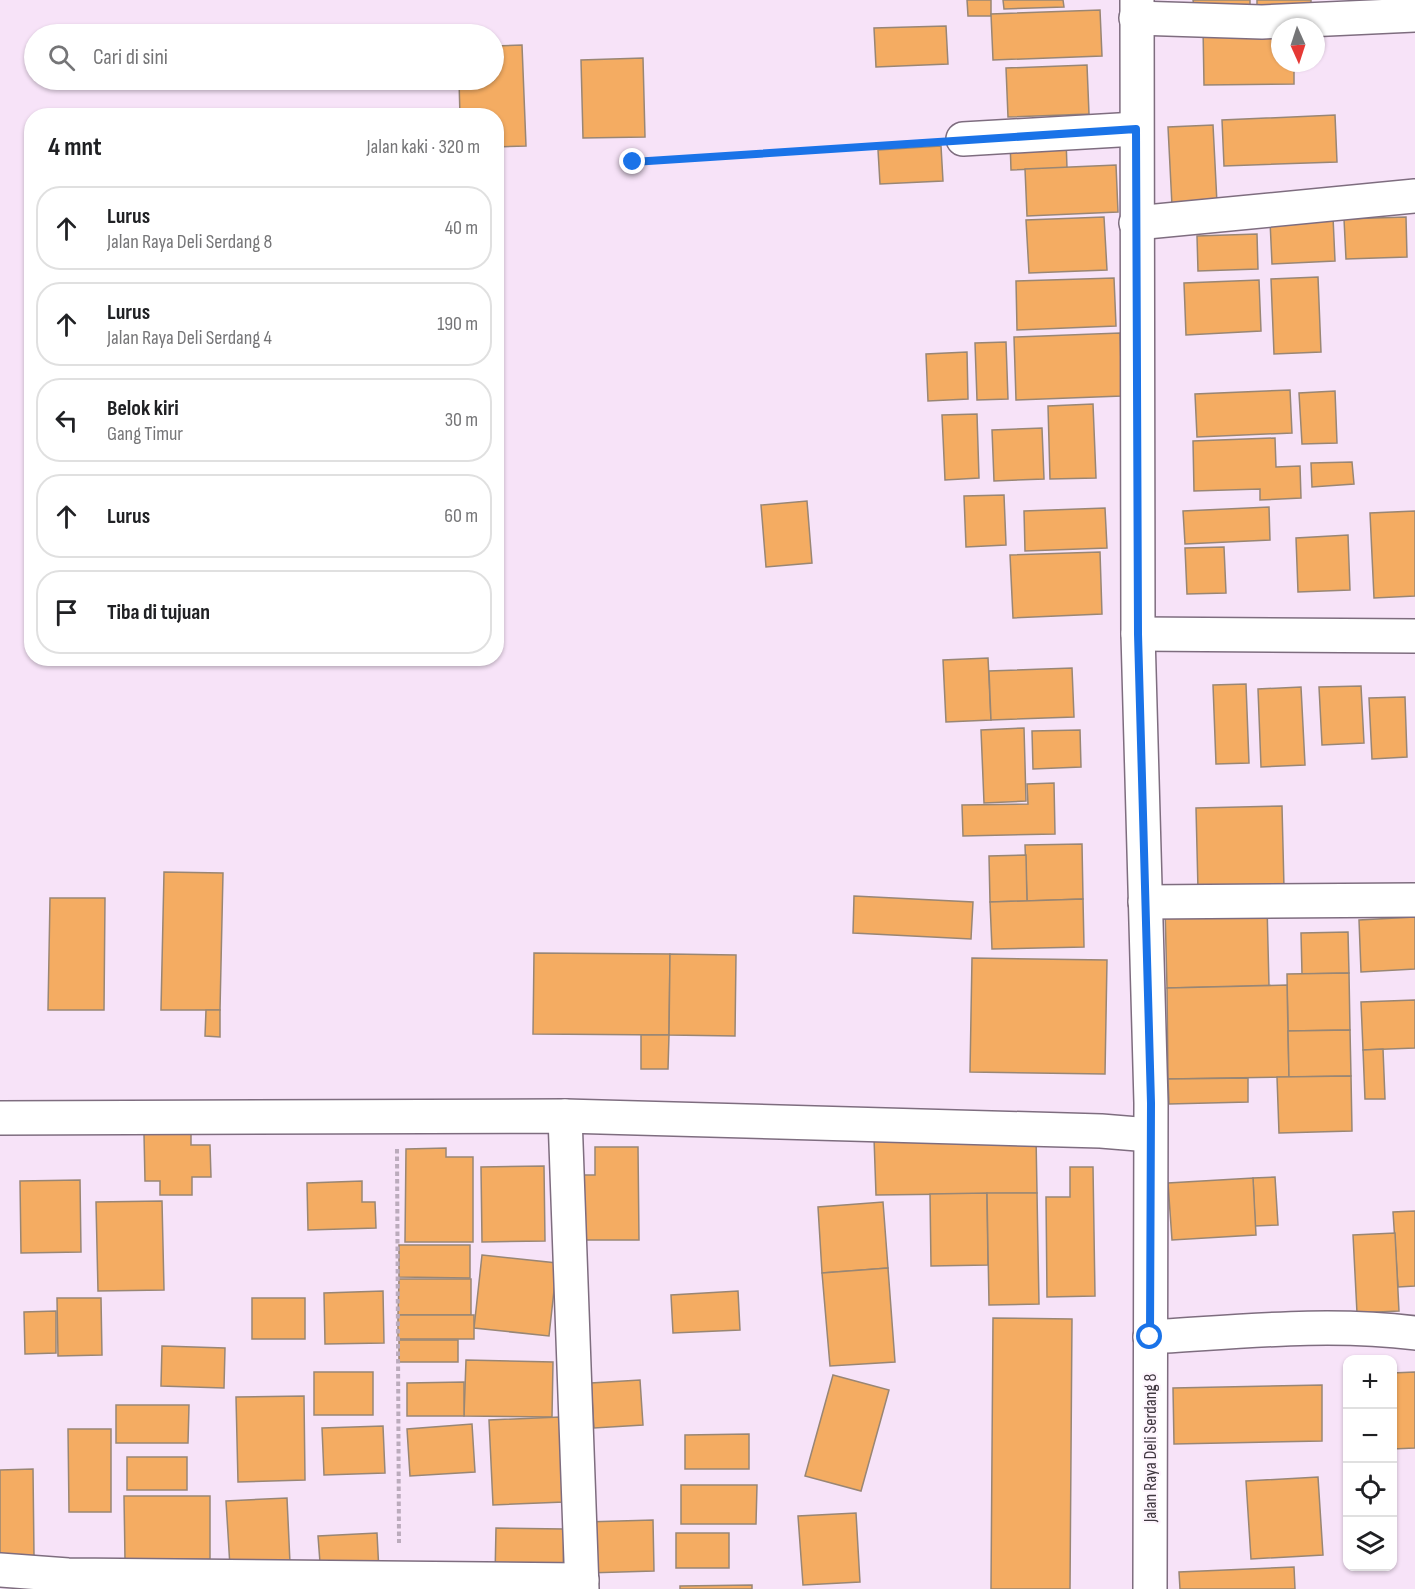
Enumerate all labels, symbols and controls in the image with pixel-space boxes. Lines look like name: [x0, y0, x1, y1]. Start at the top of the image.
north arrow: [1271, 18, 1325, 72]
search box: [24, 24, 504, 90]
icon: search: [45, 41, 78, 74]
text: Cari di sini: [93, 44, 168, 71]
text: 4 mnt: [48, 132, 102, 163]
text: Jalan kaki · 320 m: [366, 135, 480, 159]
route end: [619, 148, 645, 174]
text: Lurus: [107, 203, 150, 230]
icon: ahead: [50, 212, 83, 245]
text: 40 m: [445, 216, 478, 240]
text: Jalan Raya Deli Serdang 8: [107, 230, 272, 254]
text: Lurus: [107, 299, 150, 326]
icon: ahead: [50, 308, 83, 341]
text: 190 m: [437, 312, 478, 336]
text: Jalan Raya Deli Serdang 4: [107, 326, 272, 350]
text: Belok kiri: [107, 395, 179, 422]
icon: left: [50, 404, 83, 437]
text: 30 m: [445, 408, 478, 432]
text: Gang Timur: [107, 422, 183, 446]
icon: ahead: [50, 500, 83, 533]
text: Lurus: [107, 503, 150, 530]
text: 60 m: [444, 504, 478, 528]
icon: arrive: [50, 596, 83, 629]
text: Tiba di tujuan: [107, 599, 210, 626]
route start: [1136, 1323, 1162, 1349]
map controls: [1343, 1355, 1397, 1571]
button: +: [1343, 1355, 1397, 1409]
street label: Jalan Raya Deli Serdang 8: [1140, 1374, 1161, 1523]
button: −: [1343, 1409, 1397, 1463]
button: locate: [1343, 1463, 1397, 1517]
button: layers: [1343, 1517, 1397, 1571]

